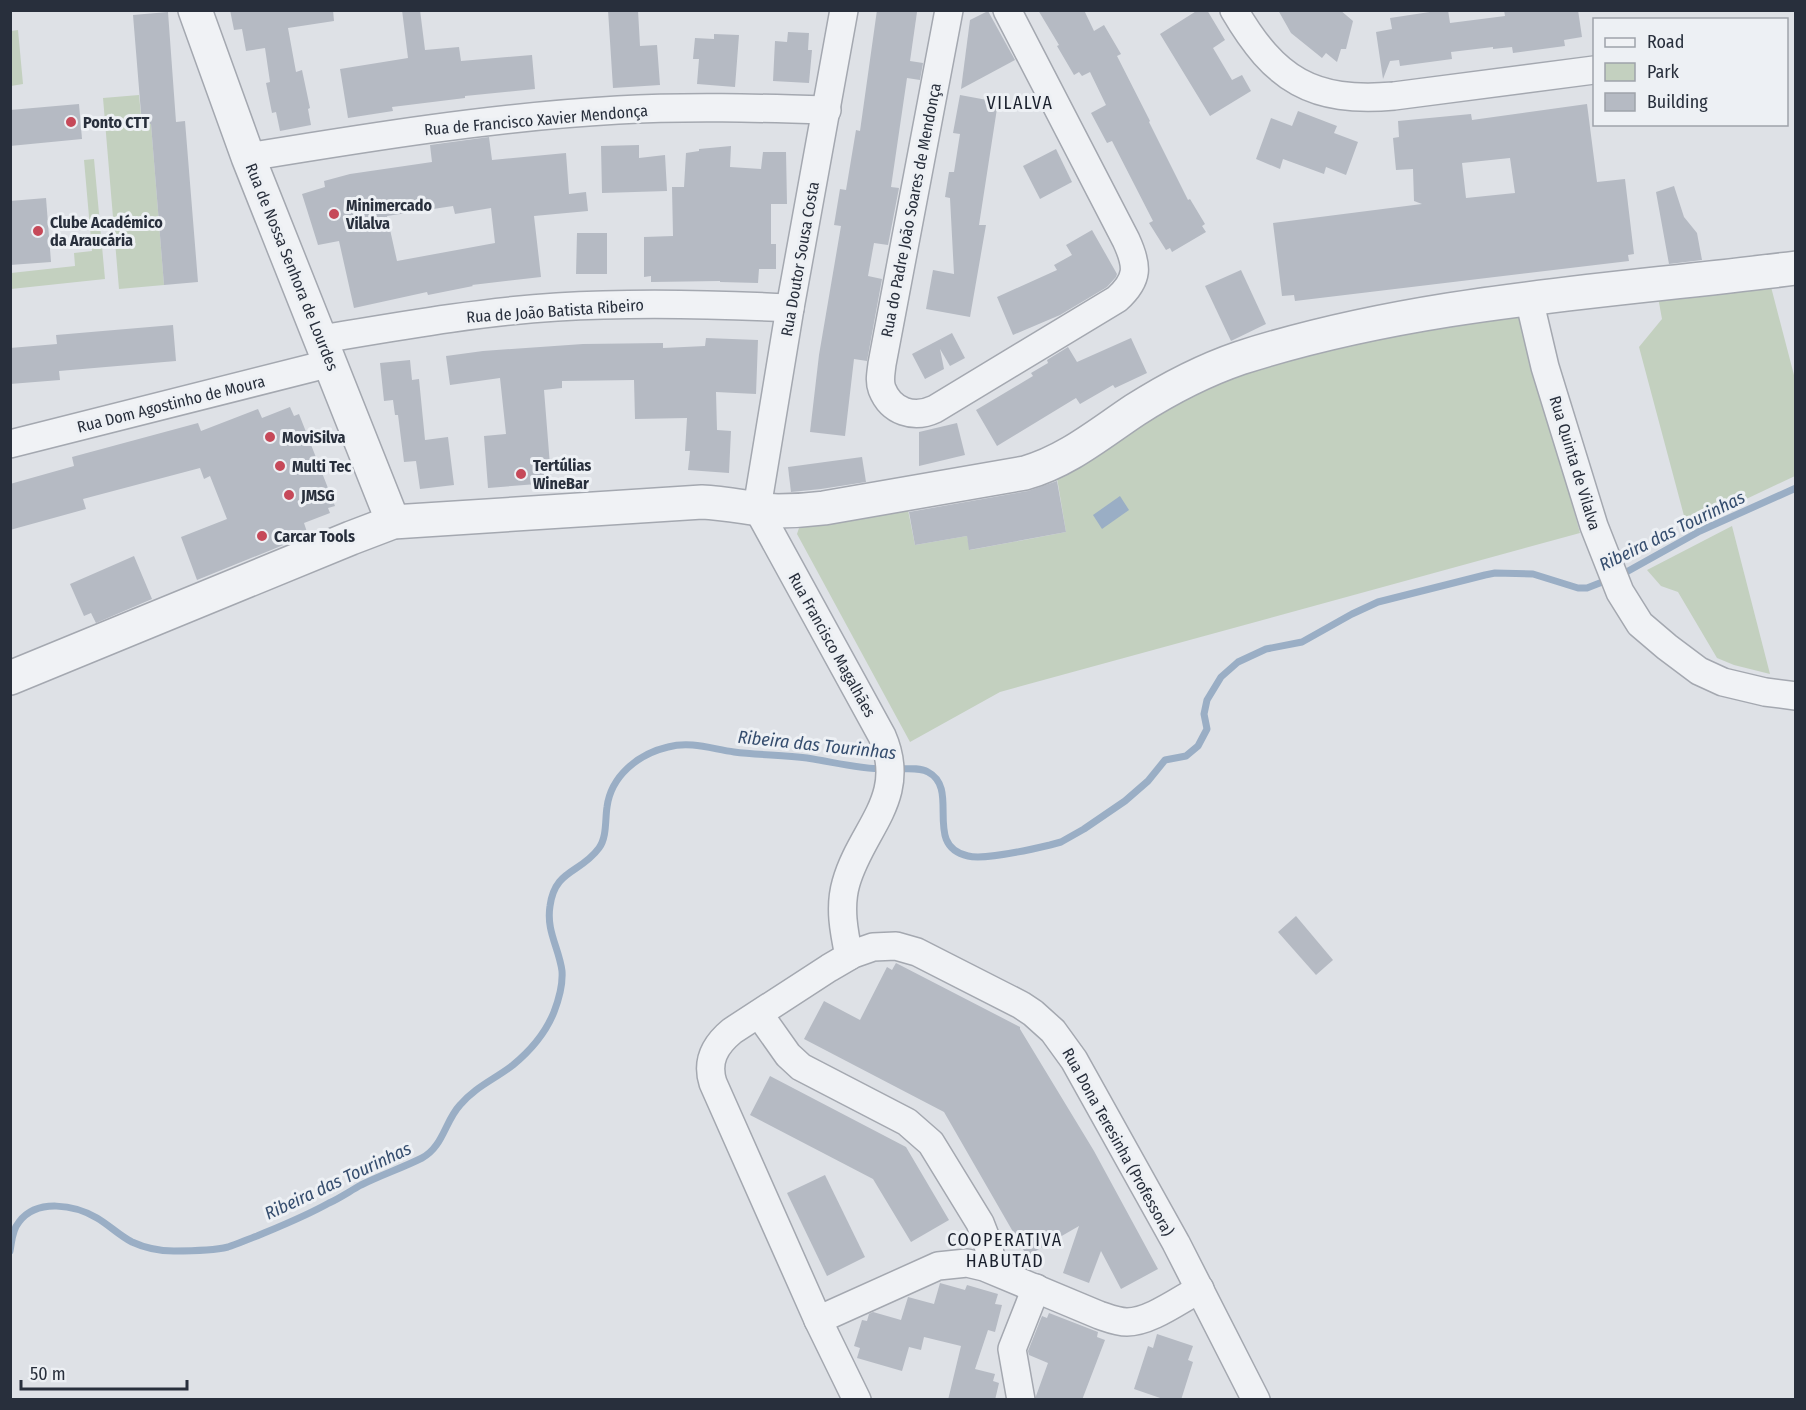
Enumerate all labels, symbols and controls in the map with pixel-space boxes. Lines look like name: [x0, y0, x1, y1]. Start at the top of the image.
legend: [1593, 18, 1788, 126]
text: Road: [1647, 31, 1684, 53]
text: Park: [1647, 61, 1680, 83]
street label: Rua do Padre João Soares de Mendonça: [877, 81, 945, 339]
text: Building: [1647, 91, 1708, 113]
district label: VILALVA: [987, 92, 1053, 114]
street label: Rua de Francisco Xavier Mendonça: [423, 101, 649, 139]
place label: Ponto CTT: [83, 113, 149, 132]
marker: Ponto CTT: [64, 115, 78, 129]
street label: Rua de Nossa Senhora de Lourdes: [242, 160, 342, 374]
street label: Rua Doutor Sousa Costa: [777, 180, 823, 338]
place label: Minimercado Vilalva: [345, 196, 432, 233]
marker: Minimercado Vilalva: [327, 207, 341, 221]
place label: Clube Académico da Araucária: [50, 213, 163, 250]
marker: Clube Académico da Araucária: [31, 224, 45, 238]
street label: Rua de João Batista Ribeiro: [466, 295, 644, 327]
street label: Rua Dom Agostinho de Moura: [75, 371, 267, 437]
street label: Rua Quinta de Vilalva: [1546, 394, 1604, 533]
place label: MoviSilva: [282, 428, 345, 447]
marker: MoviSilva: [263, 430, 277, 444]
place label: Tertúlias WineBar: [533, 456, 591, 493]
place label: Multi Tec: [292, 457, 351, 476]
marker: Multi Tec: [273, 459, 287, 473]
marker: Tertúlias WineBar: [514, 467, 528, 481]
place label: JMSG: [300, 486, 335, 505]
water label: Ribeira das Tourinhas: [1596, 486, 1749, 576]
marker: JMSG: [282, 488, 296, 502]
place label: Carcar Tools: [274, 527, 355, 546]
marker: Carcar Tools: [255, 529, 269, 543]
street label: Rua Francisco Magalhães: [784, 569, 880, 721]
water label: Ribeira das Tourinhas: [737, 726, 898, 764]
street label: Rua Dona Teresinha (Professora): [1058, 1045, 1178, 1239]
water label: Ribeira das Tourinhas: [261, 1137, 415, 1225]
district label: COOPERATIVA HABUTAD: [947, 1229, 1063, 1272]
scale bar: [21, 1353, 188, 1391]
text: 50 m: [30, 1363, 66, 1385]

